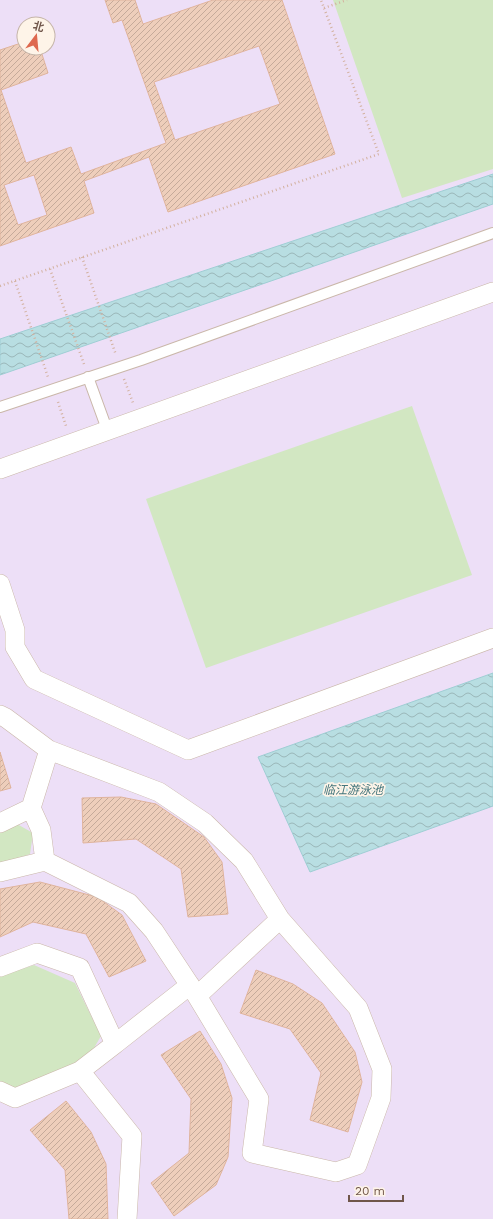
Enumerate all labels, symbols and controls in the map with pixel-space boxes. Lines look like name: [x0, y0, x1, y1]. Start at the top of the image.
north arrow: [16, 16, 56, 56]
text: 北: [32, 19, 46, 35]
water label: 临江游泳池: [323, 783, 384, 797]
scale bar: [349, 1177, 403, 1203]
text: 20 m: [355, 1184, 385, 1198]

